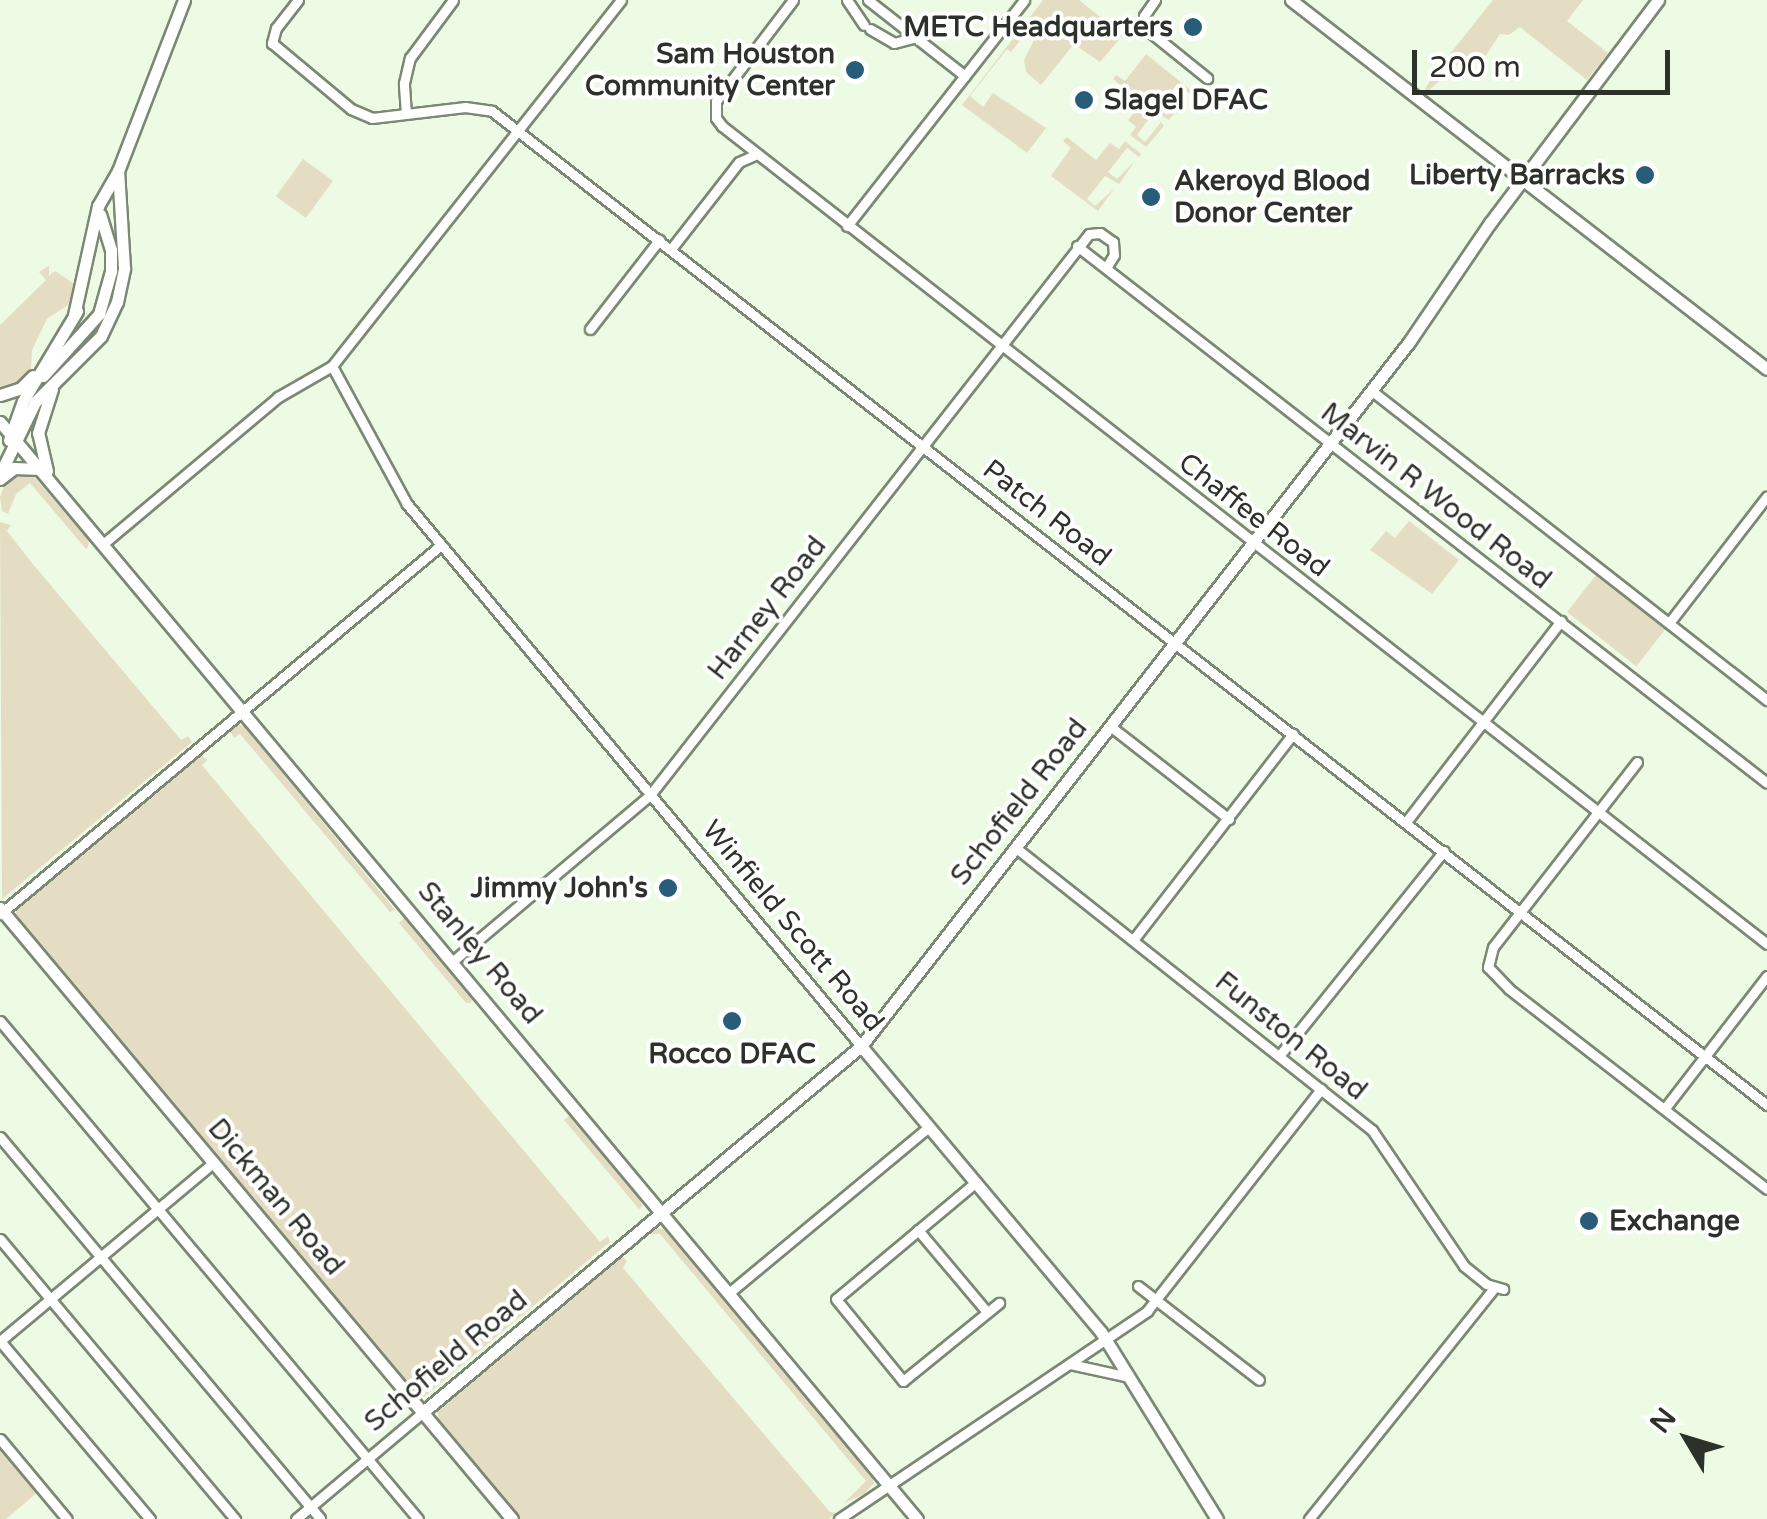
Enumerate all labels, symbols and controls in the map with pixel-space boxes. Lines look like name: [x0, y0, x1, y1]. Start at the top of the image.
place label: METC Headquarters: [903, 10, 1173, 44]
marker: METC Headquarters: [1182, 16, 1204, 38]
scale bar: [1417, 30, 1674, 92]
place label: Sam Houston Community Center: [585, 37, 835, 103]
text: 200 m: [1429, 49, 1521, 86]
marker: Sam Houston Community Center: [844, 59, 866, 81]
place label: Slagel DFAC: [1104, 83, 1268, 117]
marker: Slagel DFAC: [1073, 89, 1095, 111]
place label: Liberty Barracks: [1409, 158, 1625, 192]
place label: Akeroyd Blood Donor Center: [1174, 164, 1370, 230]
marker: Liberty Barracks: [1634, 164, 1656, 186]
marker: Akeroyd Blood Donor Center: [1138, 184, 1164, 210]
street label: Marvin R Wood Road: [1314, 396, 1558, 596]
street label: Chaffee Road: [1172, 446, 1336, 584]
street label: Patch Road: [976, 452, 1118, 574]
street label: Harney Road: [700, 529, 834, 687]
street label: Schofield Road: [944, 712, 1094, 892]
street label: Winfield Scott Road: [695, 814, 891, 1038]
place label: Jimmy John's: [471, 871, 648, 905]
street label: Stanley Road: [411, 875, 549, 1031]
marker: Jimmy John's: [657, 877, 679, 899]
street label: Funston Road: [1208, 965, 1374, 1107]
marker: Rocco DFAC: [721, 1010, 743, 1032]
place label: Rocco DFAC: [648, 1037, 816, 1071]
street label: Dickman Road: [201, 1112, 351, 1282]
place label: Exchange: [1609, 1204, 1740, 1238]
marker: Exchange: [1578, 1210, 1600, 1232]
street label: Schofield Road: [358, 1283, 534, 1439]
north arrow: [1637, 1389, 1737, 1489]
text: N: [1643, 1401, 1684, 1440]

